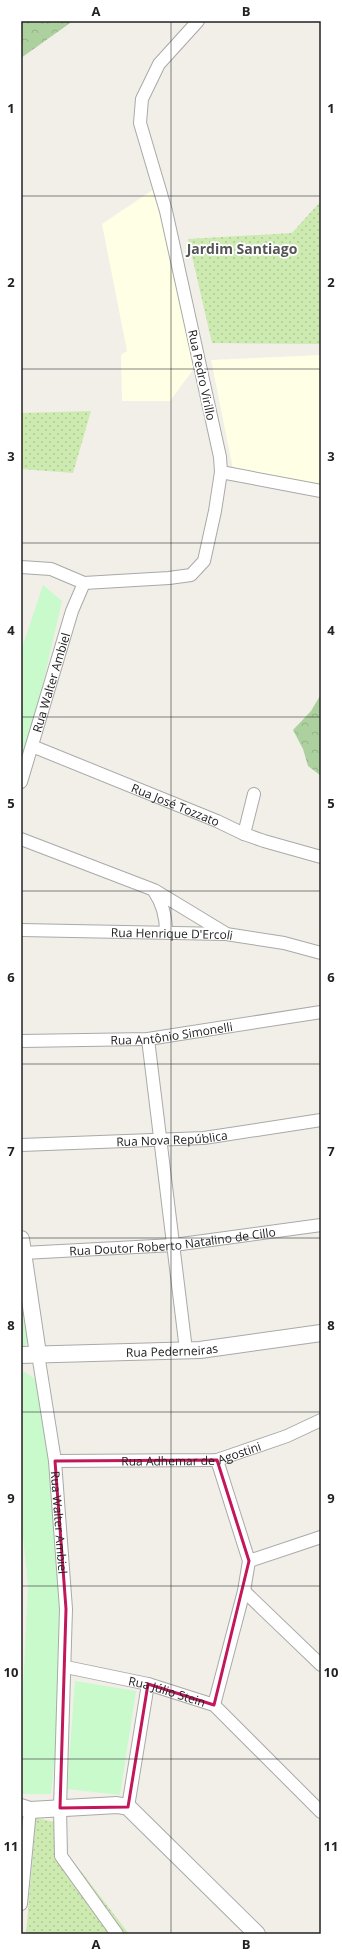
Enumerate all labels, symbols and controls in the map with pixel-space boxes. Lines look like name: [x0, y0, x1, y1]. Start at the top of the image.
text: A: [92, 2, 101, 20]
text: B: [242, 2, 251, 20]
text: 1: [7, 99, 15, 117]
text: 1: [327, 99, 335, 117]
district label: Jardim Santiago: [185, 239, 298, 258]
text: 2: [7, 273, 15, 291]
text: 2: [327, 273, 335, 291]
street label: Rua Pedro Virillo: [184, 328, 220, 422]
text: 3: [7, 447, 15, 465]
text: 3: [327, 447, 335, 465]
text: 4: [7, 621, 15, 639]
text: 4: [327, 621, 335, 639]
street label: Rua Walter Ambiel: [28, 630, 74, 734]
street label: Rua José Tozzato: [129, 779, 222, 830]
text: 5: [7, 794, 15, 812]
text: 5: [327, 794, 335, 812]
street label: Rua Henrique D'Ercoli: [111, 923, 234, 943]
text: 6: [7, 968, 15, 986]
text: 6: [327, 968, 335, 986]
street label: Rua Antônio Simonelli: [110, 1017, 234, 1048]
street label: Rua Nova República: [116, 1126, 229, 1150]
text: 7: [7, 1142, 15, 1160]
text: 7: [327, 1142, 335, 1160]
street label: Rua Doutor Roberto Natalino de Cillo: [69, 1223, 277, 1259]
text: 8: [7, 1316, 15, 1334]
text: 8: [327, 1316, 335, 1334]
street label: Rua Pederneiras: [126, 1339, 219, 1361]
street label: Rua Adhemar de Agostini: [121, 1437, 263, 1469]
street label: Rua Walter Ambiel: [47, 1470, 72, 1575]
text: 9: [7, 1489, 15, 1507]
text: 9: [327, 1489, 335, 1507]
text: 10: [4, 1663, 18, 1681]
text: 10: [324, 1663, 338, 1681]
street label: Rua Júlio Stein: [127, 1672, 208, 1710]
text: 11: [4, 1837, 18, 1855]
text: 11: [324, 1837, 338, 1855]
text: A: [92, 1935, 101, 1953]
text: B: [242, 1935, 251, 1953]

